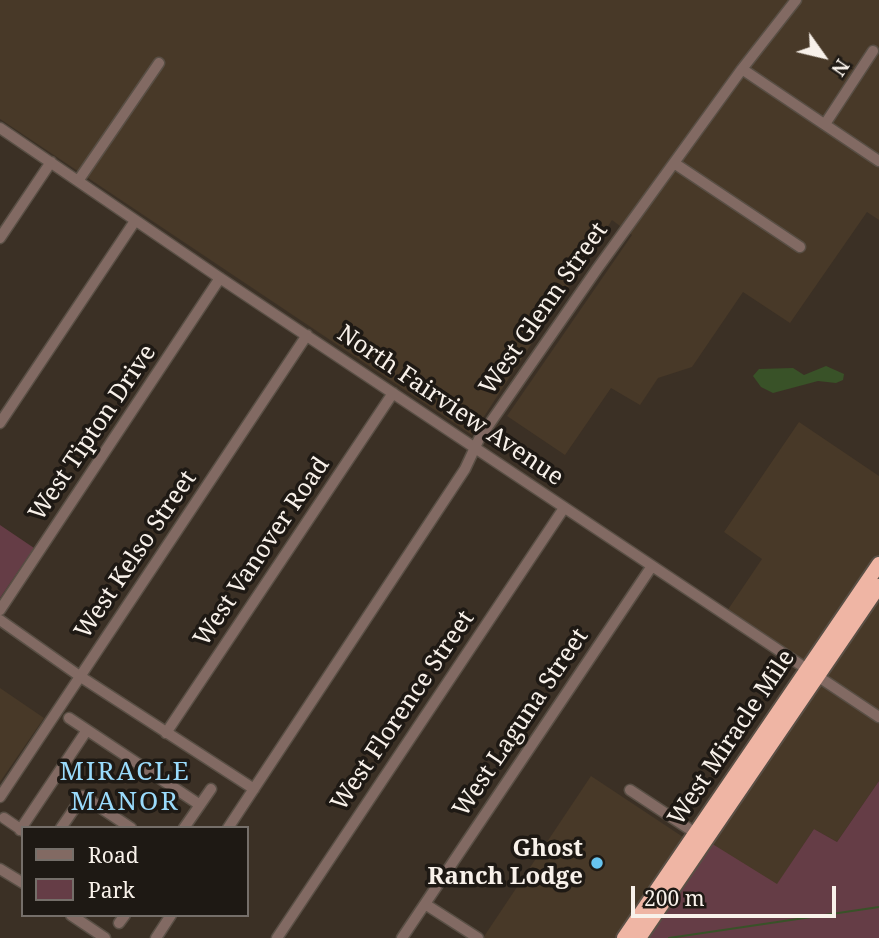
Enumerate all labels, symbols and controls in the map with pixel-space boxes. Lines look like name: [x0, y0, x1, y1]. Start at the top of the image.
north arrow: [788, 21, 858, 91]
text: N: [825, 54, 855, 81]
street label: West Glenn Street: [474, 217, 614, 401]
street label: North Fairview Avenue: [332, 320, 568, 492]
street label: West Tipton Drive: [23, 339, 163, 527]
street label: West Vanover Road: [188, 452, 336, 652]
street label: West Kelso Street: [69, 465, 203, 645]
street label: West Florence Street: [325, 606, 481, 816]
street label: West Laguna Street: [447, 623, 595, 823]
street label: West Miracle Mile: [663, 645, 801, 831]
district label: MIRACLE MANOR: [60, 757, 190, 818]
legend: [21, 826, 248, 917]
place label: Ghost Ranch Lodge: [427, 835, 583, 891]
text: Road: [88, 841, 139, 869]
marker: Ghost Ranch Lodge: [589, 855, 605, 871]
scale bar: [634, 872, 839, 916]
text: Park: [88, 876, 135, 904]
text: 200 m: [644, 884, 705, 912]

